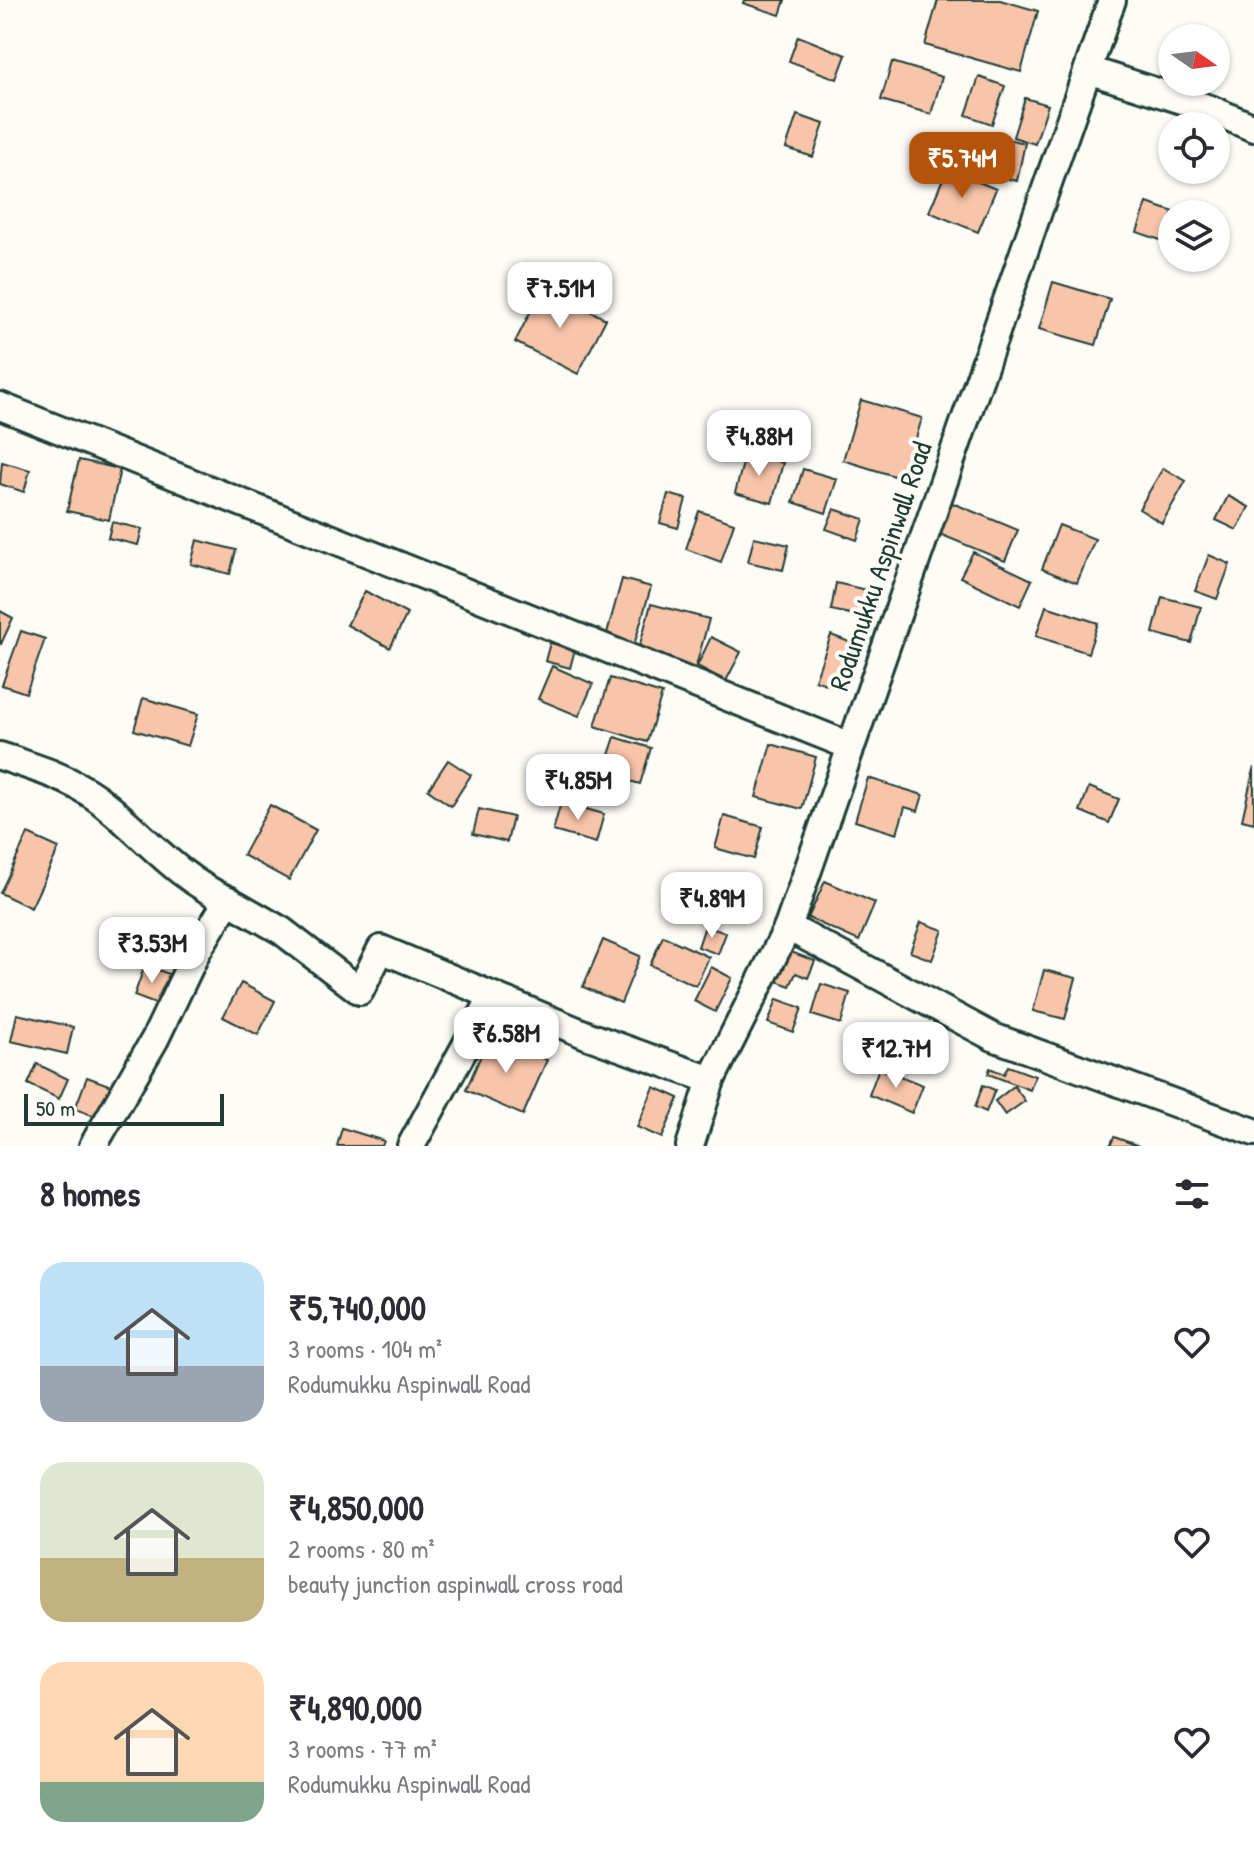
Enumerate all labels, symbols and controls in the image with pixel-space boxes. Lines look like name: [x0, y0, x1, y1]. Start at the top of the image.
north arrow: [1158, 24, 1230, 96]
map controls: [1158, 24, 1230, 272]
button: locate: [1158, 112, 1230, 184]
pin: ₹5.74M: [897, 132, 1027, 200]
text: ₹5.74M: [927, 140, 997, 175]
button: layers: [1158, 200, 1230, 272]
pin: ₹7.51M: [495, 262, 625, 330]
text: ₹7.51M: [525, 270, 595, 305]
pin: ₹4.88M: [694, 410, 824, 478]
text: ₹4.88M: [725, 418, 793, 453]
street label: Rodumukku Aspinwall Road: [820, 436, 940, 696]
pin: ₹4.85M: [513, 754, 643, 822]
text: ₹4.85M: [544, 762, 612, 797]
pin: ₹4.89M: [647, 872, 777, 940]
text: ₹4.89M: [679, 880, 745, 915]
pin: ₹3.53M: [87, 917, 217, 985]
text: ₹3.53M: [117, 925, 187, 960]
pin: ₹6.58M: [441, 1007, 571, 1075]
text: ₹6.58M: [472, 1015, 540, 1050]
pin: ₹12.7M: [831, 1022, 961, 1090]
text: ₹12.7M: [861, 1030, 931, 1065]
scale bar: [24, 1090, 224, 1126]
text: 50 m: [36, 1093, 75, 1123]
text: 8 homes: [40, 1171, 140, 1217]
icon: filters: [1170, 1172, 1214, 1216]
text: ₹5,740,000: [288, 1285, 426, 1331]
icon: home: [104, 1294, 200, 1390]
icon: heart: [1170, 1320, 1214, 1364]
text: 3 rooms · 104 m²: [288, 1331, 442, 1366]
text: Rodumukku Aspinwall Road: [288, 1366, 530, 1401]
text: ₹4,850,000: [288, 1485, 424, 1531]
icon: home: [104, 1494, 200, 1590]
icon: heart: [1170, 1520, 1214, 1564]
text: 2 rooms · 80 m²: [288, 1531, 435, 1566]
text: beauty junction aspinwall cross road: [288, 1566, 623, 1601]
text: ₹4,890,000: [288, 1685, 422, 1731]
icon: home: [104, 1694, 200, 1790]
icon: heart: [1170, 1720, 1214, 1764]
text: 3 rooms · 77 m²: [288, 1731, 437, 1766]
text: Rodumukku Aspinwall Road: [288, 1766, 530, 1801]

